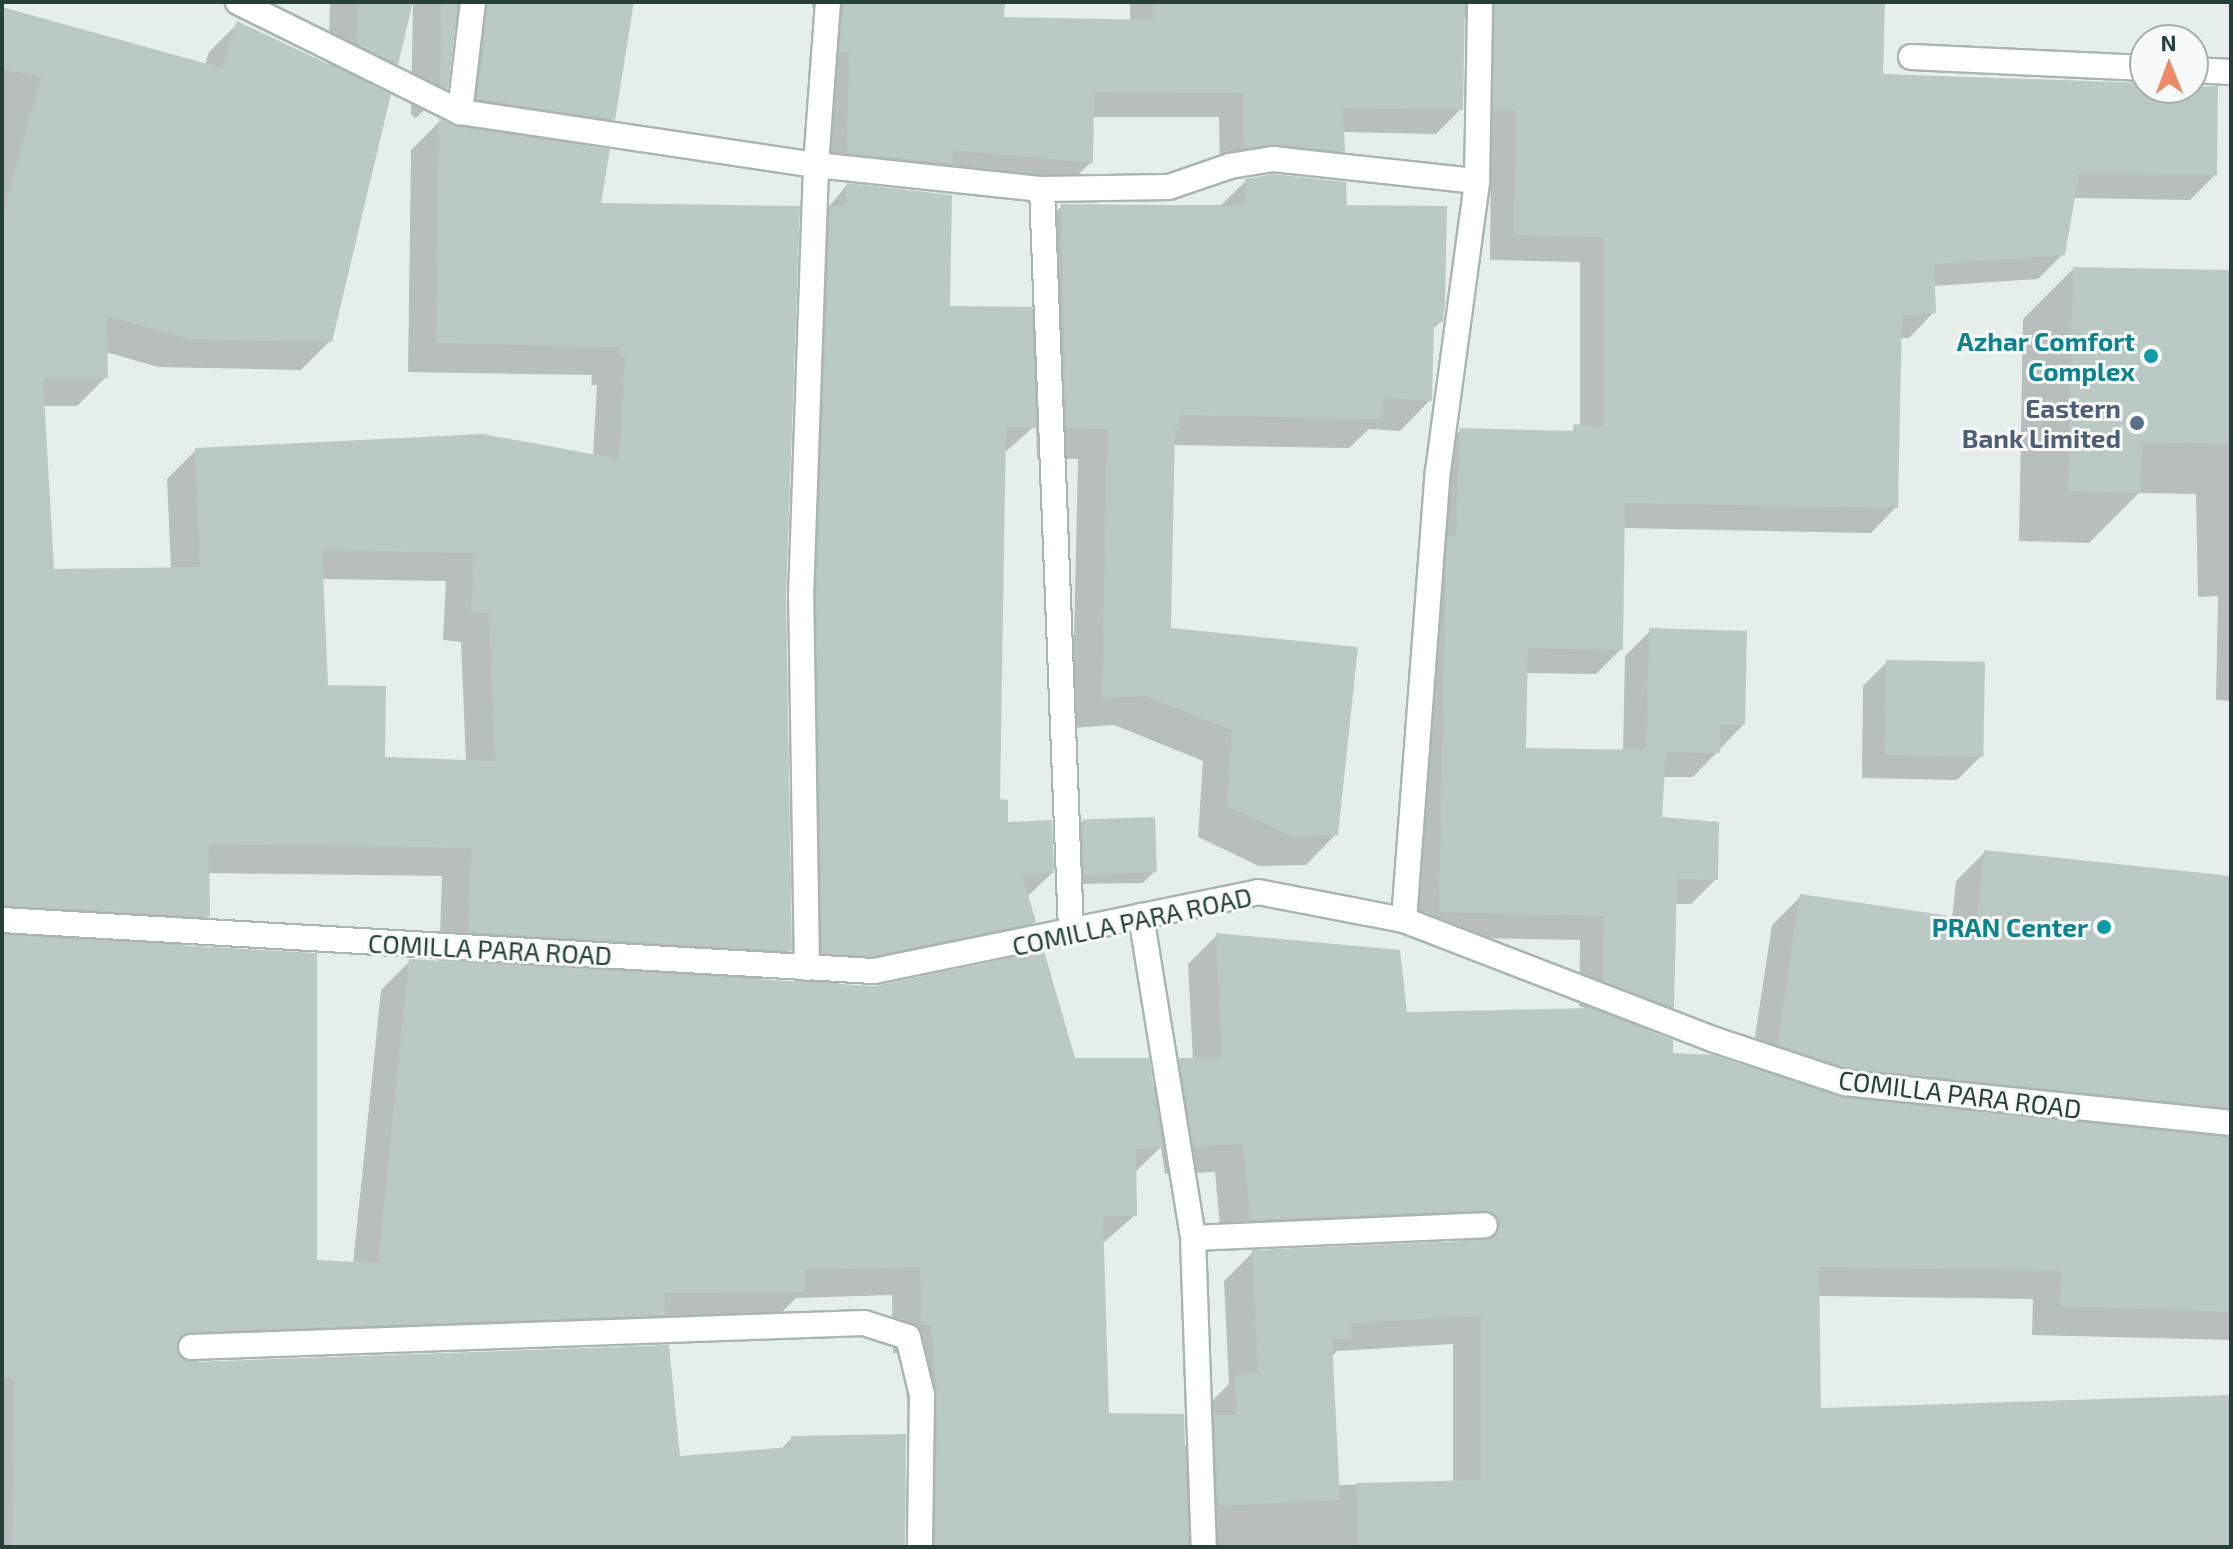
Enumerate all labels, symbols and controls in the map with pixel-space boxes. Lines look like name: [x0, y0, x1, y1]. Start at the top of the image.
north arrow: [2129, 24, 2209, 104]
text: N: [2160, 29, 2177, 55]
place label: Azhar Comfort Complex: [1956, 325, 2135, 386]
marker: Azhar Comfort Complex: [2142, 347, 2160, 365]
place label: Eastern Bank Limited: [1962, 392, 2121, 454]
marker: Eastern Bank Limited: [2128, 414, 2146, 432]
street label: COMILLA PARA ROAD: [1009, 880, 1255, 962]
place label: PRAN Center: [1932, 911, 2088, 943]
marker: PRAN Center: [2095, 918, 2113, 936]
street label: COMILLA PARA ROAD: [367, 927, 613, 971]
street label: COMILLA PARA ROAD: [1836, 1064, 2084, 1124]

